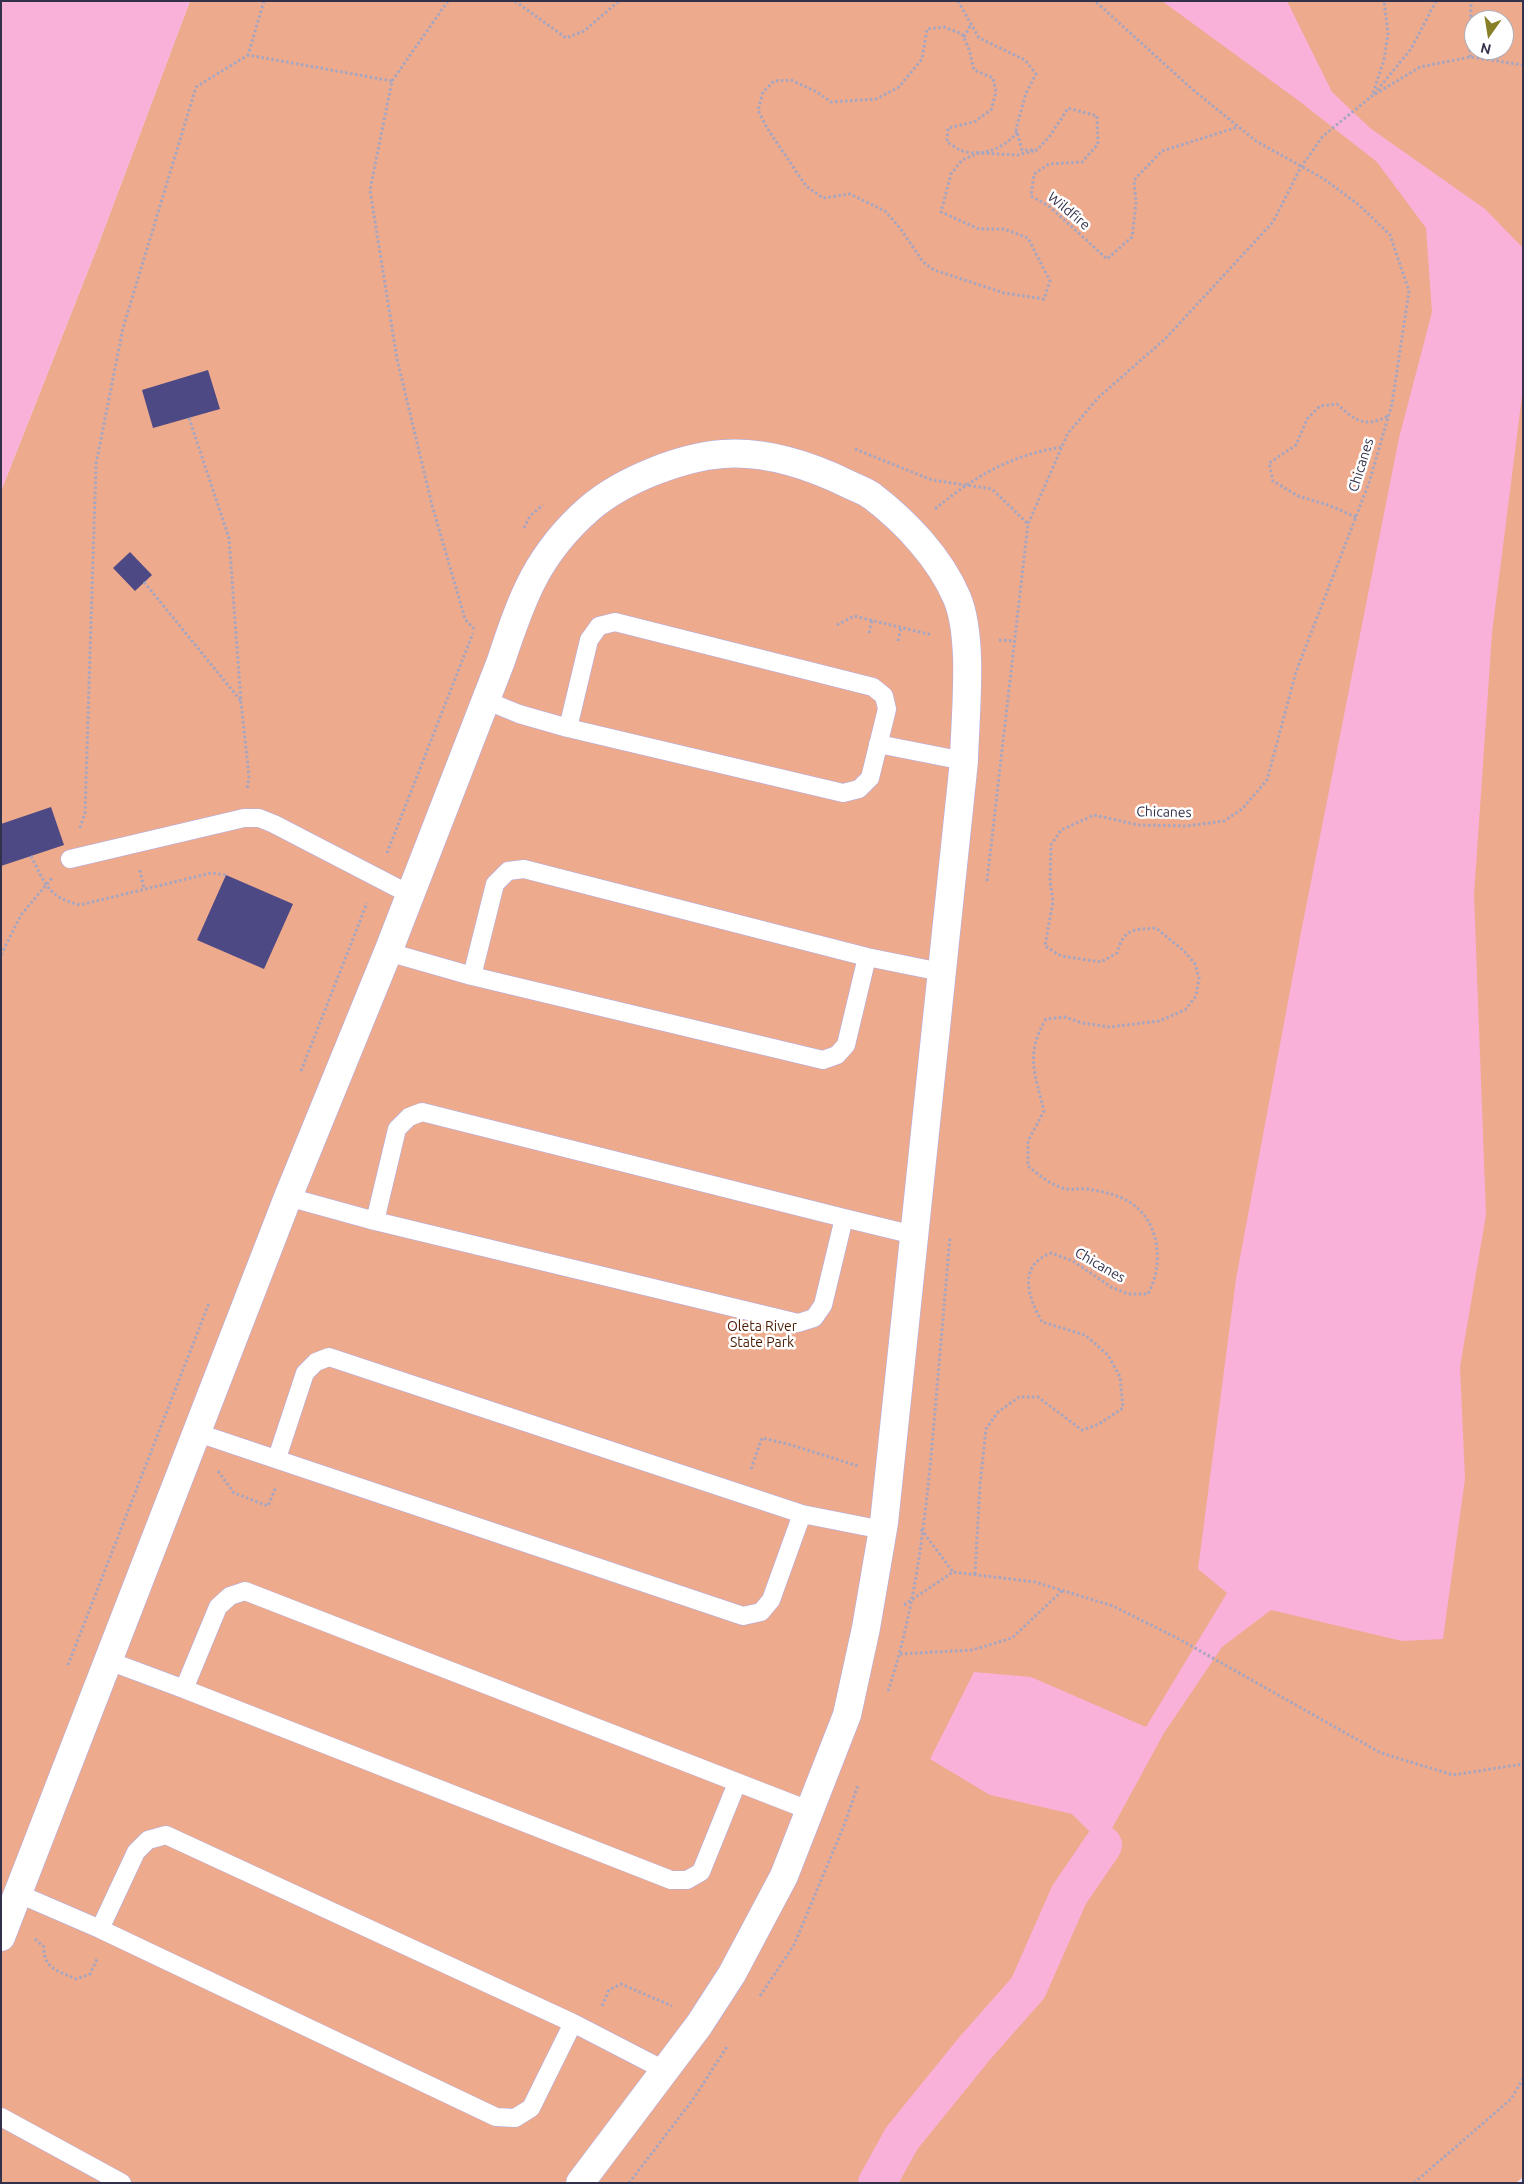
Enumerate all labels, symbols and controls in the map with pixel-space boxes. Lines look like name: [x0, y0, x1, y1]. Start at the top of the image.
north arrow: [1464, 10, 1514, 60]
text: N: [1479, 40, 1493, 58]
street label: Wildfire: [1044, 188, 1094, 234]
street label: Chicanes: [1345, 436, 1377, 494]
street label: Chicanes: [1136, 803, 1192, 821]
street label: Chicanes: [1072, 1244, 1128, 1286]
park label: Oleta River State Park: [727, 1318, 797, 1350]

